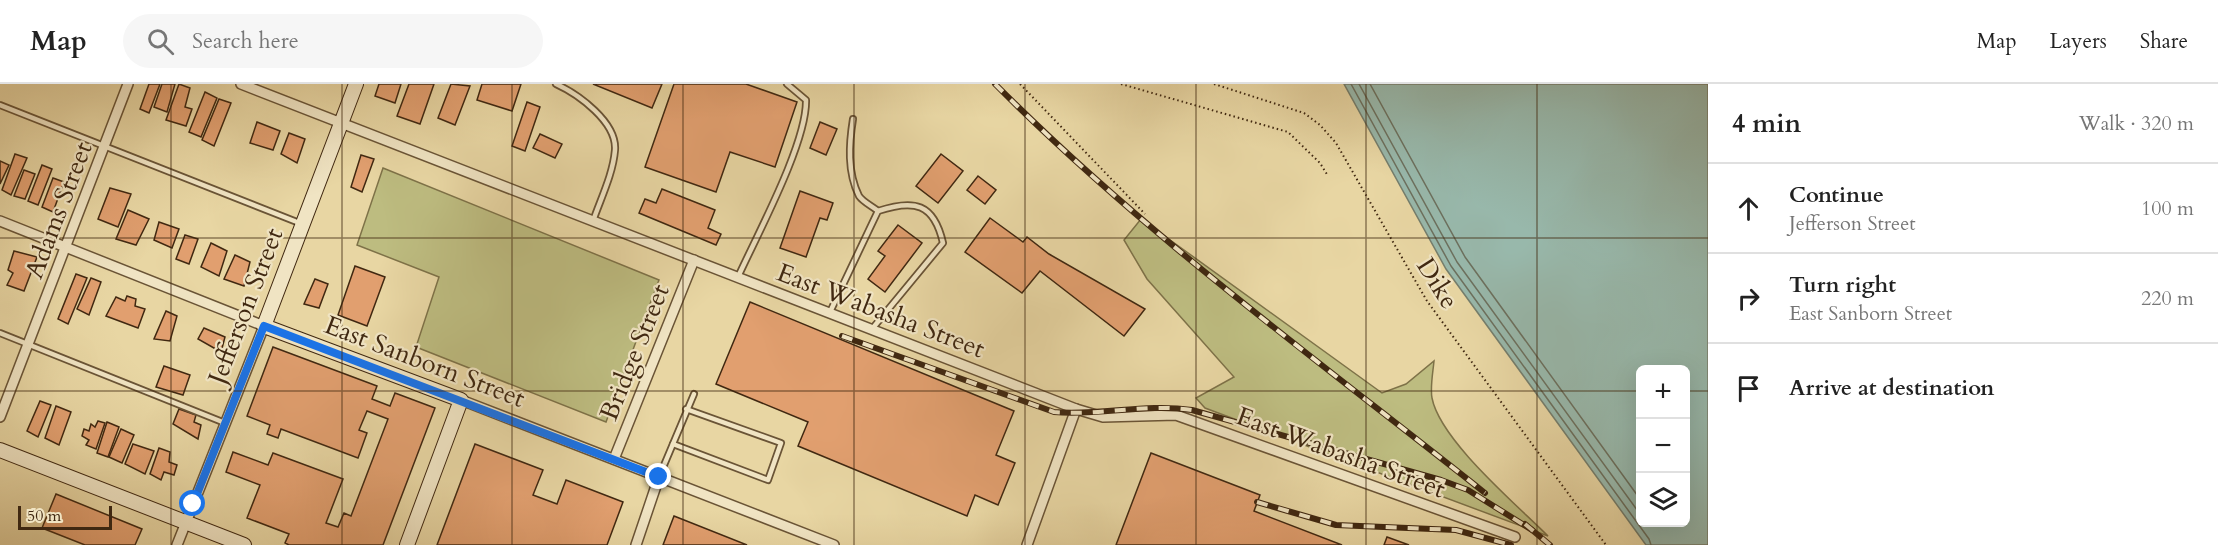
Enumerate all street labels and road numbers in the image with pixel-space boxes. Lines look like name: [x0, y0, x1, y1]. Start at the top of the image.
street label: Adams Street: [16, 137, 101, 284]
street label: Jefferson Street: [198, 223, 291, 393]
street label: Dike: [1408, 251, 1467, 316]
street label: East Wabasha Street: [772, 255, 990, 366]
street label: Bridge Street: [591, 279, 678, 426]
street label: East Sanborn Street: [320, 307, 530, 416]
street label: East Wabasha Street: [1231, 398, 1450, 507]

